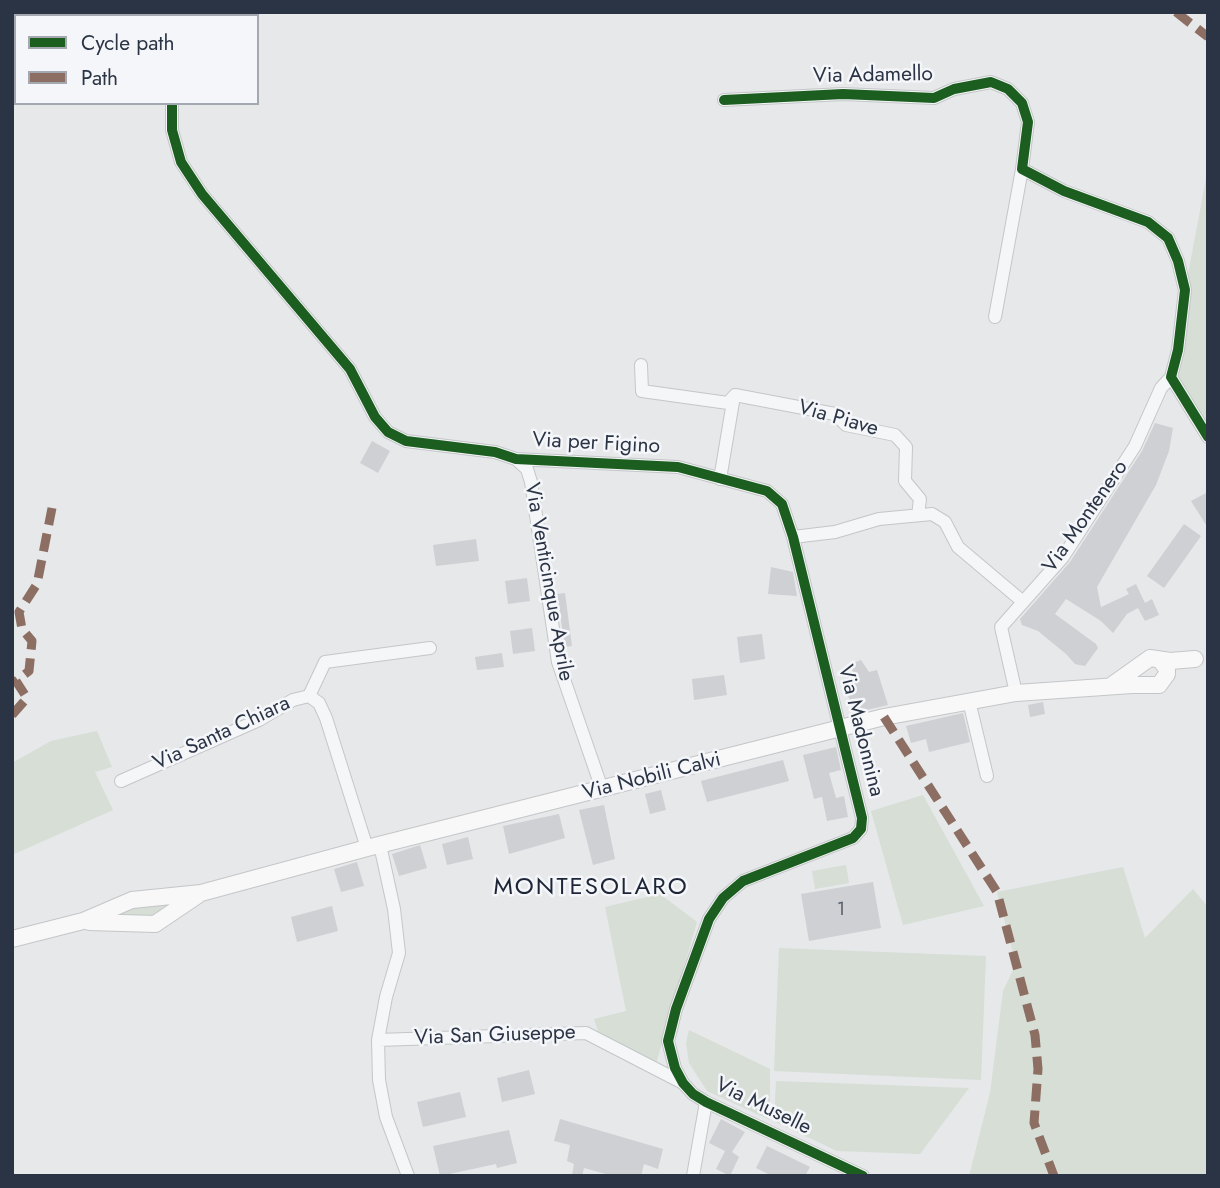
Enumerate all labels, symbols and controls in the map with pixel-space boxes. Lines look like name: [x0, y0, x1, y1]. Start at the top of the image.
legend: [14, 14, 259, 105]
text: Cycle path: [81, 28, 174, 58]
street label: Via Adamello: [813, 62, 933, 90]
text: Path: [81, 63, 118, 93]
street label: Via Piave: [795, 396, 881, 442]
street label: Via per Figino: [531, 428, 661, 460]
street label: Via Montenero: [1038, 456, 1134, 578]
street label: Via Venticinque Aprile: [518, 481, 578, 683]
street label: Via Madonnina: [831, 663, 889, 799]
street label: Via Santa Chiara: [150, 691, 294, 777]
street label: Via Nobili Calvi: [580, 748, 724, 806]
district label: MONTESOLARO: [495, 874, 687, 902]
house number: 1: [837, 900, 845, 922]
street label: Via San Giuseppe: [414, 1021, 576, 1051]
street label: Via Muselle: [711, 1073, 815, 1141]

